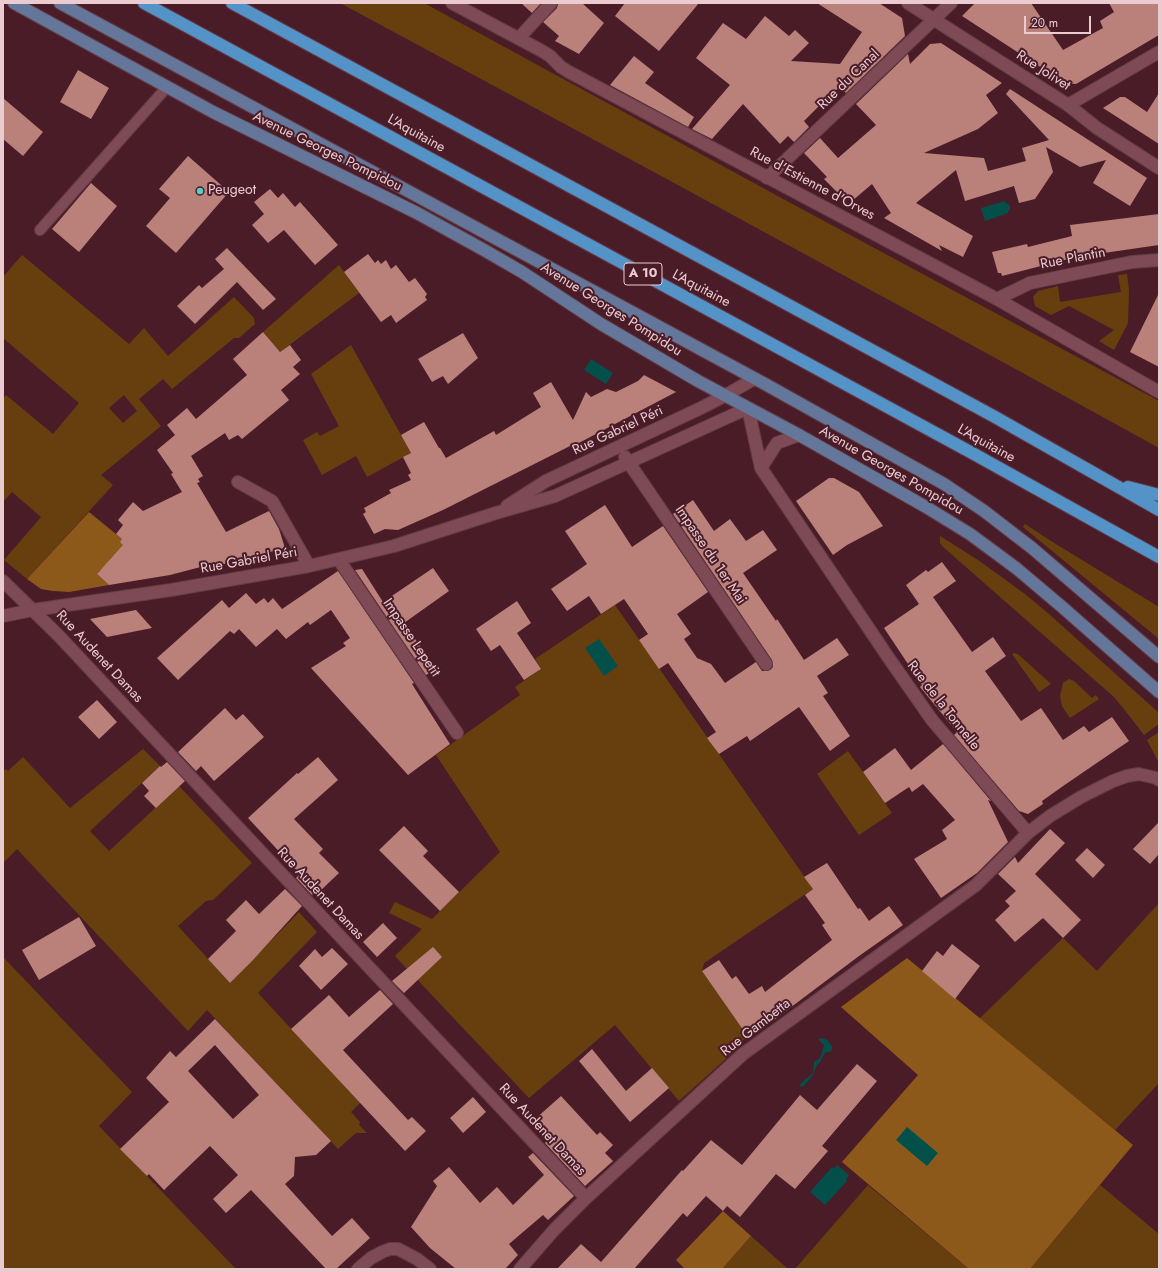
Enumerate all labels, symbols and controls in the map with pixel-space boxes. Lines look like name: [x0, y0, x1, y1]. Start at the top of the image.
scale bar: [1026, 8, 1093, 34]
text: 20 m: [1031, 14, 1058, 32]
street label: Rue du Canal: [814, 46, 884, 114]
street label: Rue Jolivet: [1013, 47, 1073, 95]
street label: Avenue Georges Pompidou: [250, 109, 404, 195]
street label: L'Aquitaine: [384, 111, 448, 157]
street label: Rue d'Estienne d'Orves: [747, 144, 877, 224]
place label: Peugeot: [208, 183, 256, 199]
marker: Peugeot: [195, 186, 205, 196]
street label: Rue Plantin: [1039, 244, 1107, 274]
street label: Avenue Georges Pompidou: [537, 260, 685, 360]
road number: A 10: [624, 263, 662, 285]
street label: L'Aquitaine: [669, 267, 733, 311]
street label: Rue Gabriel Péri: [570, 403, 666, 459]
street label: L'Aquitaine: [954, 421, 1018, 467]
street label: Avenue Georges Pompidou: [816, 423, 966, 519]
street label: Impasse du 1er Mai: [671, 502, 749, 608]
street label: Rue Gabriel Péri: [199, 544, 299, 578]
street label: Impasse Lepetit: [379, 596, 443, 680]
street label: Rue Audenet Damas: [52, 607, 146, 707]
street label: Rue de la Tonnelle: [903, 658, 983, 754]
street label: Rue Audenet Damas: [273, 844, 367, 944]
street label: Rue Gambetta: [718, 996, 794, 1060]
street label: Rue Audenet Damas: [495, 1080, 589, 1180]

